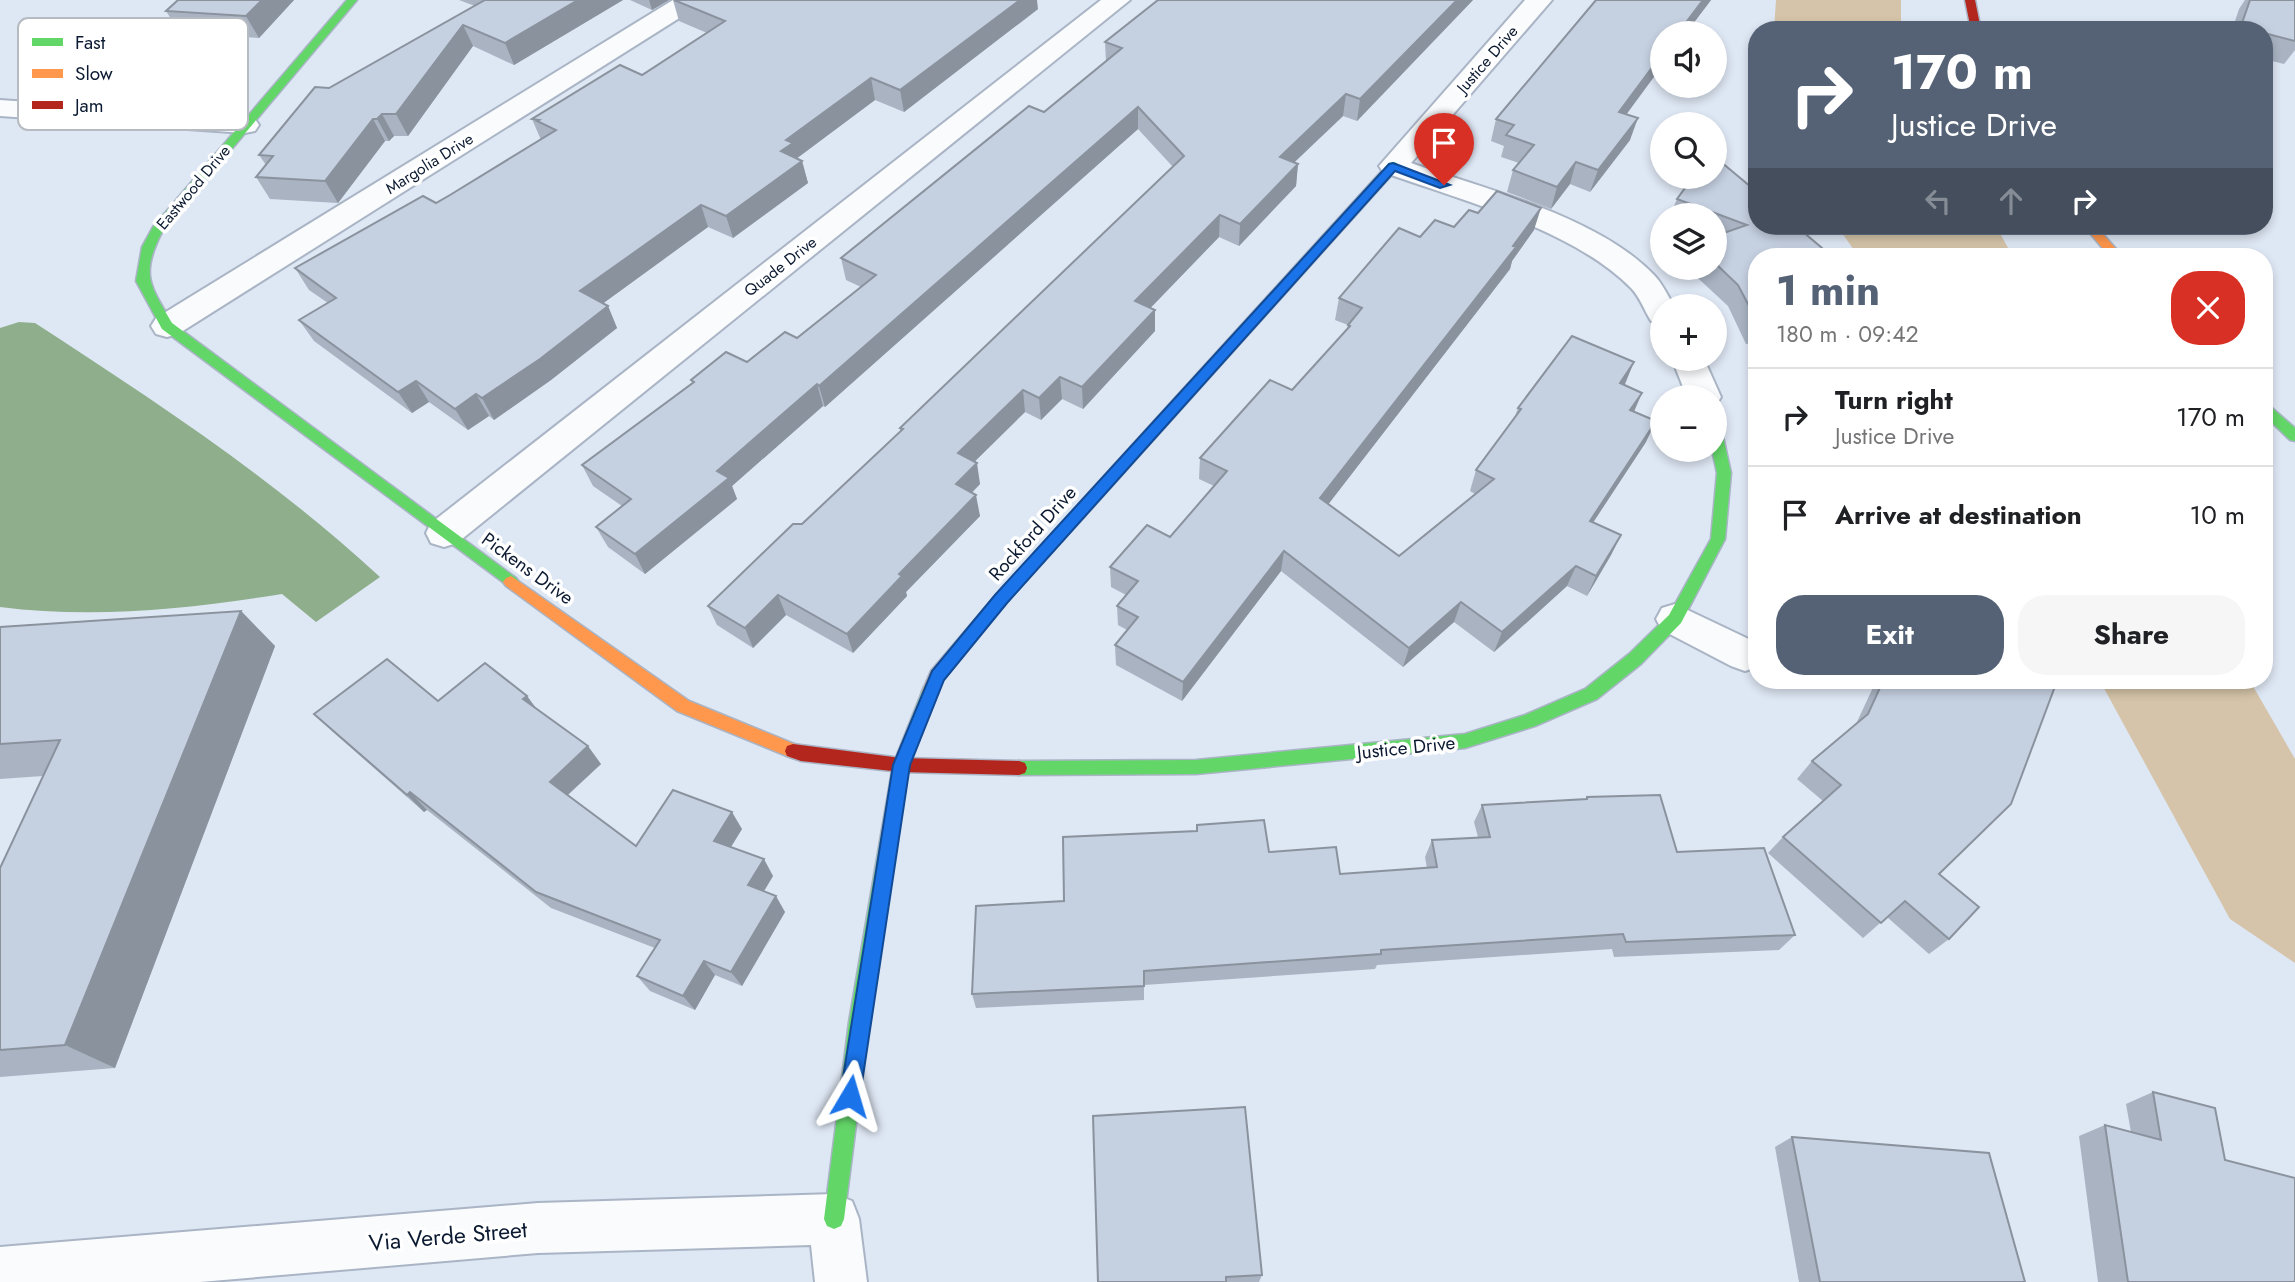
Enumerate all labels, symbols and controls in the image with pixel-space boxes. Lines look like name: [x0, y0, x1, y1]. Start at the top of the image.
legend: [18, 18, 248, 130]
street label: Justice Drive: [1450, 20, 1523, 100]
map controls: [1650, 21, 1727, 462]
button: sound: [1650, 21, 1727, 98]
text: Fast: [75, 29, 106, 56]
text: 170 m: [1891, 37, 2033, 107]
icon: right: [1776, 49, 1867, 140]
text: Slow: [75, 60, 113, 87]
text: Jam: [72, 92, 104, 119]
text: Justice Drive: [1891, 102, 2057, 148]
button: search: [1650, 112, 1727, 189]
pin: [1414, 113, 1474, 185]
icon: arrive: [1425, 124, 1463, 162]
street label: Margolia Drive: [381, 127, 478, 200]
street label: Eastwood Drive: [151, 140, 236, 235]
icon: left: [1919, 182, 1957, 220]
icon: ahead: [1992, 182, 2030, 220]
icon: right: [2065, 182, 2103, 220]
button: layers: [1650, 203, 1727, 280]
street label: Quade Drive: [739, 231, 821, 302]
text: 1 min: [1776, 260, 1880, 321]
button: close: [2171, 271, 2245, 345]
button: +: [1650, 294, 1727, 371]
text: 180 m · 09:42: [1776, 317, 1919, 351]
text: Turn right: [1835, 381, 1953, 419]
button: −: [1650, 385, 1727, 462]
icon: right: [1776, 398, 1814, 436]
text: 170 m: [2176, 398, 2245, 436]
text: Justice Drive: [1835, 419, 1954, 453]
street label: Rockford Drive: [982, 480, 1083, 587]
icon: arrive: [1776, 496, 1814, 534]
text: Arrive at destination: [1835, 496, 2082, 534]
text: 10 m: [2190, 496, 2245, 534]
street label: Pickens Drive: [476, 526, 579, 611]
button: Exit: [1776, 595, 2004, 675]
button: Share: [2018, 595, 2245, 675]
street label: Justice Drive: [1353, 729, 1457, 766]
position arrow: [813, 1059, 887, 1133]
street label: Via Verde Street: [367, 1212, 529, 1260]

